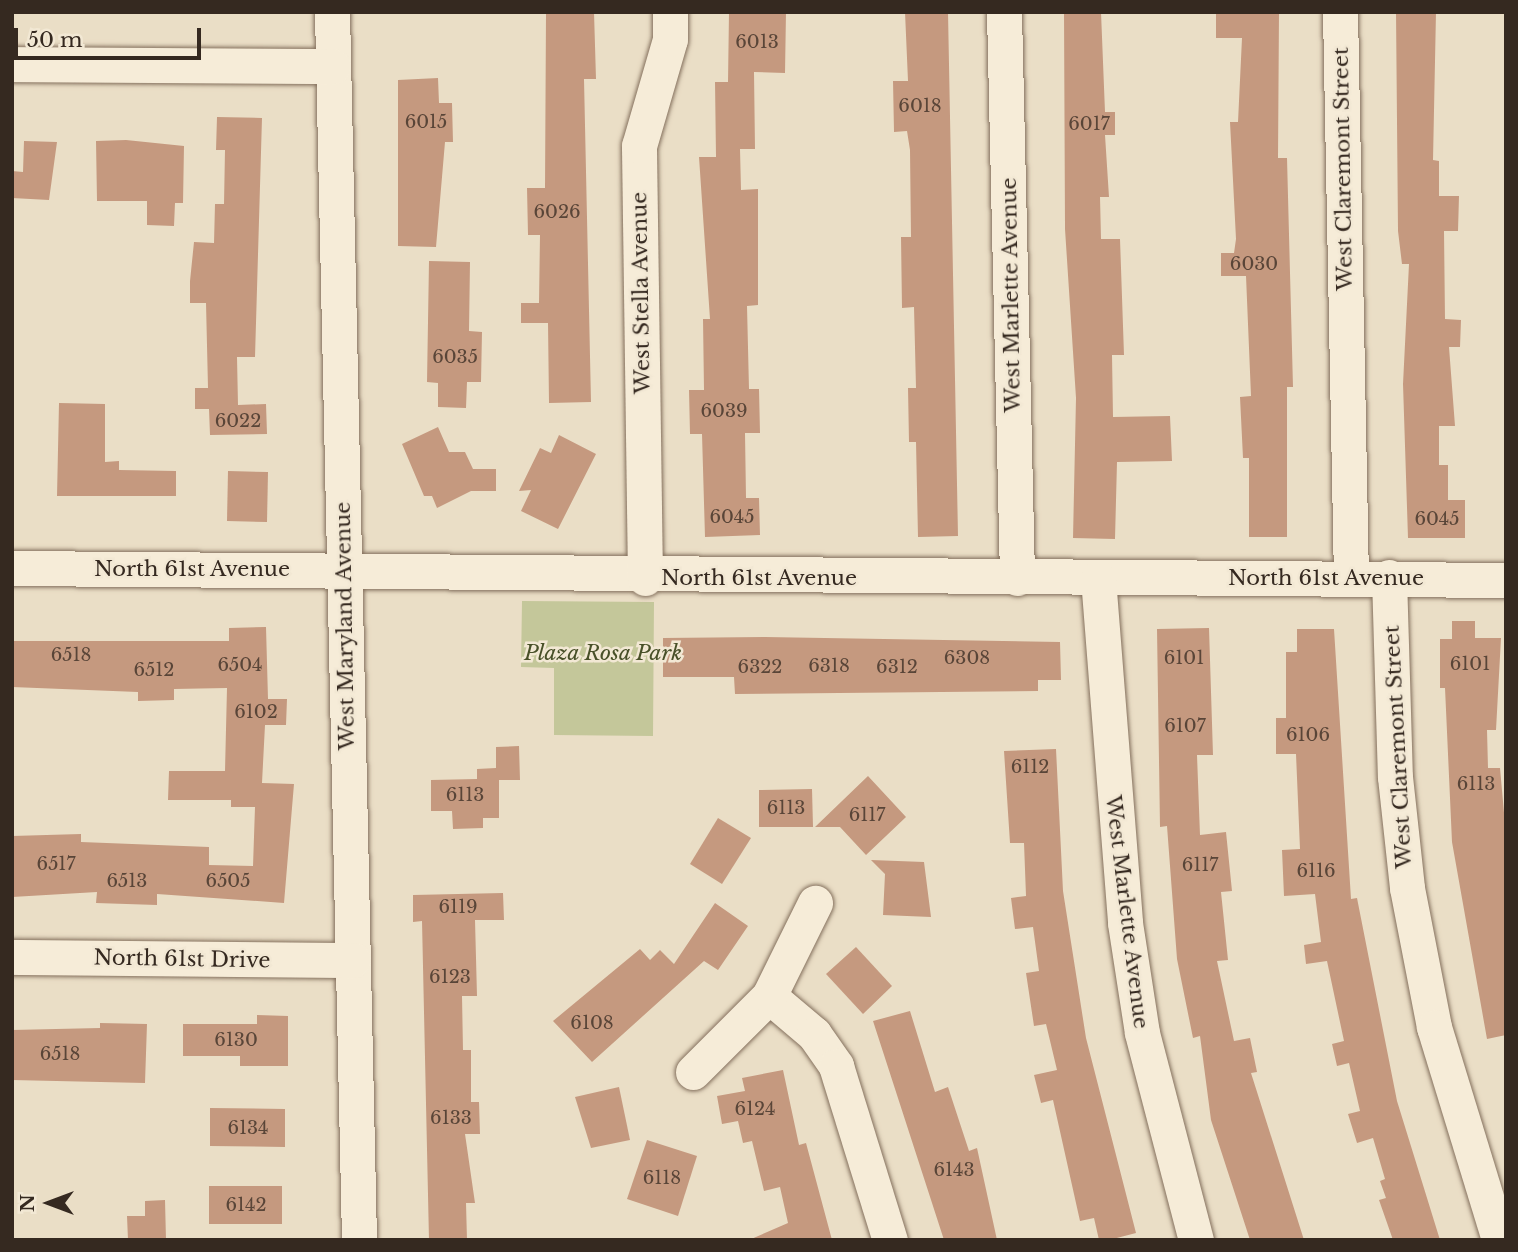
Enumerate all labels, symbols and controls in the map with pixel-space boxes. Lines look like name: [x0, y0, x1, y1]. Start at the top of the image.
scale bar: [18, 14, 205, 58]
text: 50 m: [27, 27, 82, 53]
house number: 6013: [735, 31, 779, 53]
street label: West Claremont Street: [1328, 47, 1358, 291]
house number: 6018: [898, 95, 942, 117]
house number: 6015: [405, 111, 447, 133]
house number: 6017: [1068, 113, 1110, 135]
street label: West Marlette Avenue: [996, 177, 1026, 413]
street label: West Stella Avenue: [627, 191, 655, 395]
house number: 6026: [533, 201, 581, 223]
house number: 6030: [1230, 253, 1278, 275]
house number: 6035: [432, 346, 478, 368]
house number: 6039: [700, 400, 748, 422]
house number: 6022: [215, 410, 261, 432]
street label: West Maryland Avenue: [330, 501, 360, 751]
house number: 6045: [709, 506, 755, 528]
house number: 6045: [1414, 508, 1460, 530]
street label: North 61st Avenue: [94, 556, 290, 582]
street label: North 61st Avenue: [661, 565, 857, 591]
street label: North 61st Avenue: [1228, 565, 1424, 591]
street label: West Claremont Street: [1379, 625, 1417, 869]
park label: Plaza Rosa Park: [523, 640, 683, 666]
house number: 6518: [51, 644, 91, 666]
house number: 6308: [944, 647, 990, 669]
house number: 6101: [1164, 647, 1204, 669]
house number: 6101: [1450, 653, 1490, 675]
house number: 6504: [217, 654, 263, 676]
house number: 6318: [808, 655, 850, 677]
house number: 6322: [738, 656, 782, 678]
house number: 6312: [876, 656, 918, 678]
house number: 6512: [134, 659, 174, 681]
house number: 6102: [234, 701, 278, 723]
house number: 6107: [1164, 715, 1206, 737]
house number: 6106: [1286, 724, 1330, 746]
house number: 6112: [1011, 756, 1049, 778]
house number: 6113: [1457, 773, 1495, 795]
house number: 6113: [446, 784, 484, 806]
street label: West Marlette Avenue: [1100, 793, 1154, 1031]
house number: 6113: [767, 797, 805, 819]
house number: 6117: [849, 804, 885, 826]
house number: 6517: [37, 853, 75, 875]
house number: 6117: [1182, 854, 1218, 876]
house number: 6116: [1296, 860, 1336, 882]
house number: 6513: [107, 870, 147, 892]
house number: 6505: [206, 870, 250, 892]
house number: 6119: [438, 896, 478, 918]
street label: North 61st Drive: [93, 945, 271, 973]
house number: 6123: [429, 966, 471, 988]
house number: 6108: [570, 1012, 614, 1034]
house number: 6130: [214, 1029, 258, 1051]
house number: 6518: [40, 1043, 80, 1065]
house number: 6124: [734, 1098, 776, 1120]
house number: 6133: [430, 1107, 472, 1129]
house number: 6134: [227, 1117, 269, 1139]
house number: 6143: [933, 1159, 975, 1181]
house number: 6118: [643, 1167, 681, 1189]
north arrow: [14, 1168, 84, 1238]
text: N: [16, 1194, 39, 1212]
house number: 6142: [225, 1194, 267, 1216]

